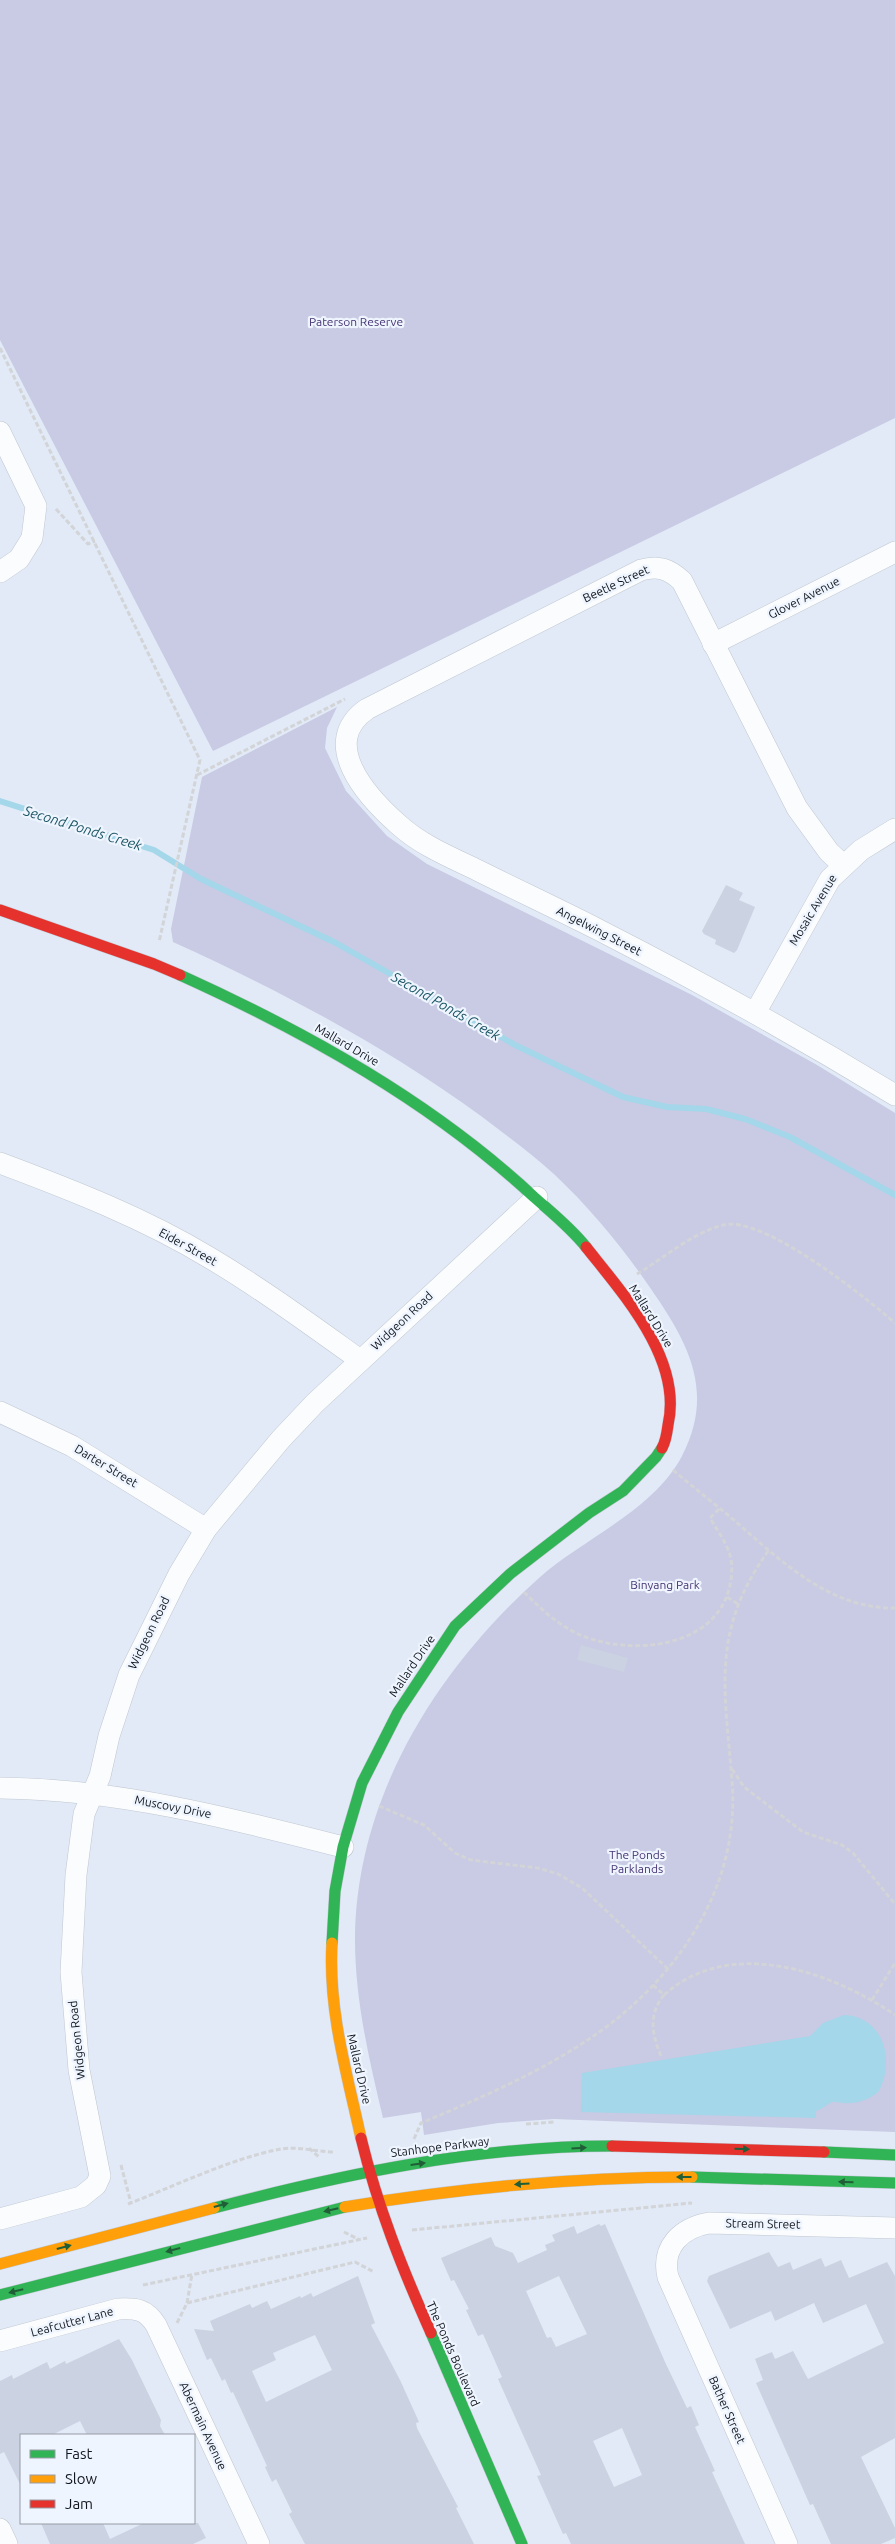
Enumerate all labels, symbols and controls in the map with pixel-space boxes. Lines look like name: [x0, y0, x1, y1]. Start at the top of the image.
park label: Paterson Reserve: [309, 315, 403, 328]
street label: Beetle Street: [581, 562, 651, 605]
street label: Glover Avenue: [766, 574, 842, 621]
water label: Second Ponds Creek: [21, 802, 145, 854]
street label: Mosaic Avenue: [786, 872, 839, 948]
street label: Angelwing Street: [555, 904, 644, 958]
water label: Second Ponds Creek: [388, 968, 504, 1044]
street label: Mallard Drive: [313, 1021, 382, 1068]
street label: Eider Street: [157, 1225, 220, 1268]
street label: Mallard Drive: [627, 1282, 676, 1350]
street label: Widgeon Road: [368, 1289, 435, 1352]
street label: Darter Street: [72, 1442, 140, 1490]
park label: Binyang Park: [630, 1578, 700, 1591]
street label: Widgeon Road: [125, 1594, 172, 1671]
street label: Mallard Drive: [386, 1632, 437, 1699]
street label: Muscovy Drive: [134, 1793, 213, 1820]
park label: The Ponds Parklands: [609, 1848, 665, 1875]
street label: Widgeon Road: [66, 2000, 87, 2080]
street label: Mallard Drive: [345, 2032, 374, 2105]
street label: Stanhope Parkway: [390, 2134, 490, 2159]
one-way arrow: [571, 2143, 587, 2151]
one-way arrow: [734, 2145, 750, 2153]
one-way arrow: [410, 2160, 426, 2168]
one-way arrow: [676, 2173, 692, 2181]
one-way arrow: [838, 2178, 854, 2186]
one-way arrow: [513, 2180, 529, 2188]
one-way arrow: [214, 2200, 229, 2208]
one-way arrow: [323, 2206, 338, 2214]
street label: Stream Street: [725, 2216, 801, 2231]
one-way arrow: [57, 2242, 72, 2250]
one-way arrow: [165, 2247, 180, 2255]
one-way arrow: [8, 2287, 23, 2295]
street label: The Ponds Boulevard: [424, 2299, 483, 2408]
street label: Leafcutter Lane: [29, 2304, 115, 2339]
street label: Bather Street: [707, 2374, 748, 2446]
street label: Abermain Avenue: [177, 2380, 230, 2472]
legend: [20, 2434, 195, 2524]
text: Fast: [65, 2445, 93, 2462]
text: Slow: [65, 2470, 98, 2487]
text: Jam: [65, 2495, 93, 2512]

